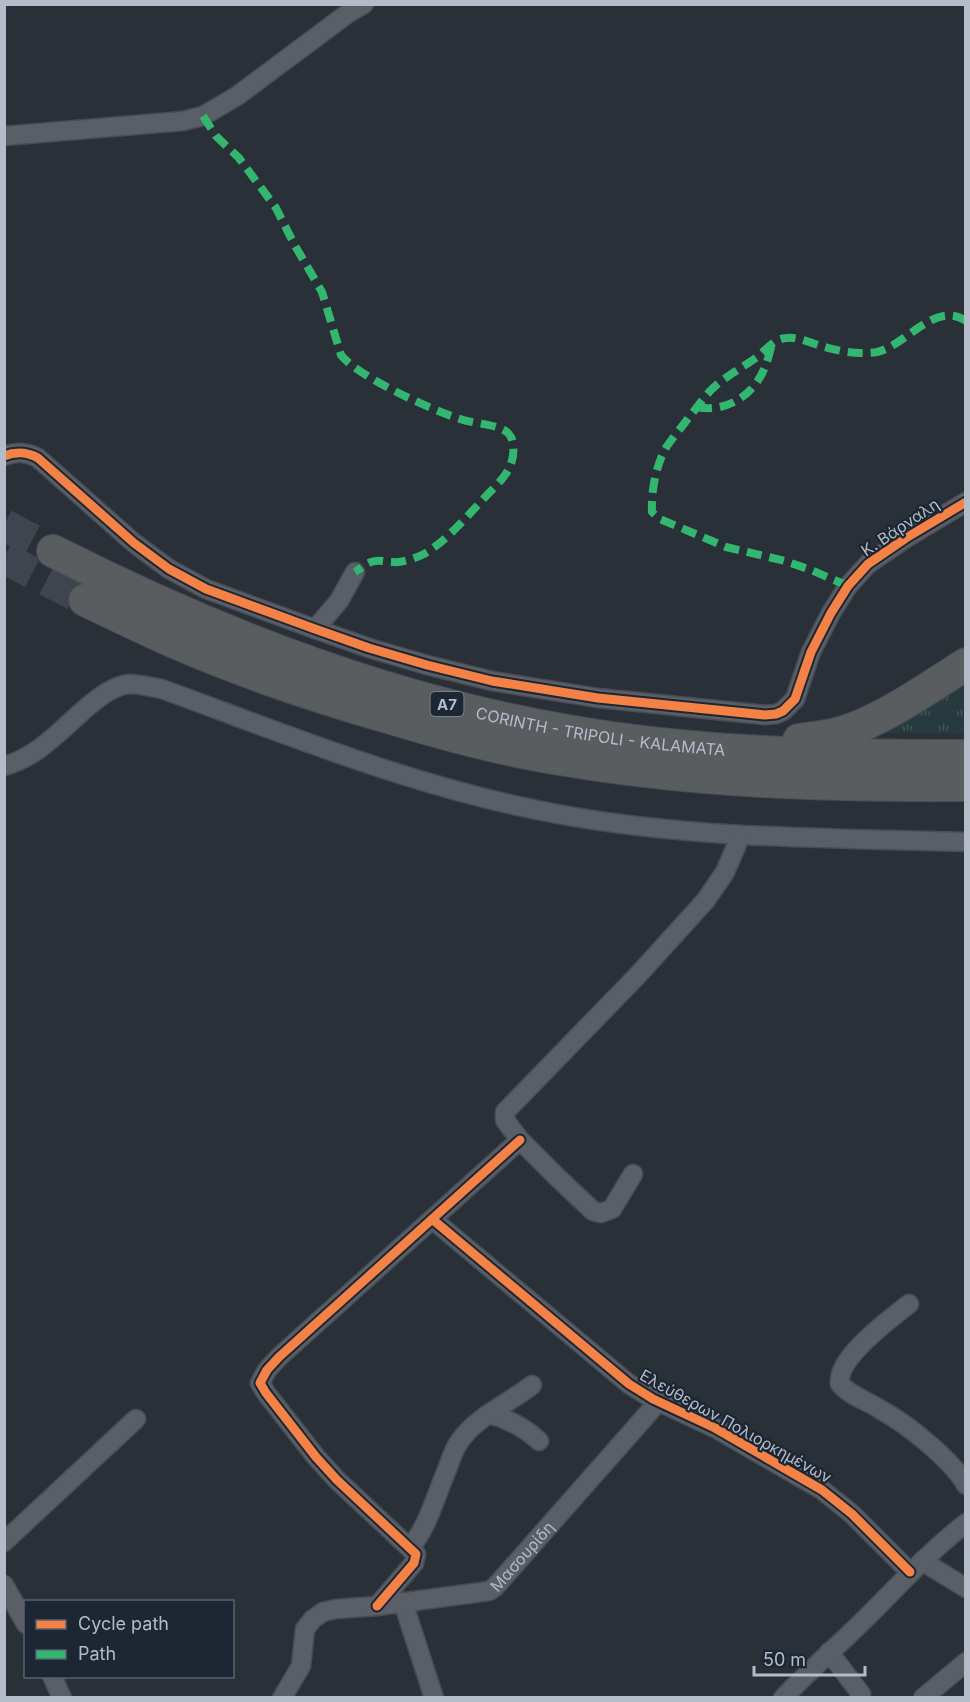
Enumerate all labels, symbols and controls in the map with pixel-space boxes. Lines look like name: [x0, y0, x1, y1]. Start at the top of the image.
street label: Κ. Βάρναλη: [857, 494, 943, 560]
road number: Α7: [430, 692, 464, 716]
street label: CORINTH - TRIPOLI - KALAMATA: [474, 703, 726, 760]
street label: Ελεύθερων Πολιορκημένων: [637, 1365, 835, 1487]
street label: Μασουρίδη: [486, 1517, 558, 1596]
legend: [24, 1600, 234, 1678]
text: Cycle path: [78, 1613, 169, 1634]
scale bar: [754, 1639, 865, 1677]
text: Path: [78, 1643, 116, 1664]
text: 50 m: [763, 1649, 806, 1670]

